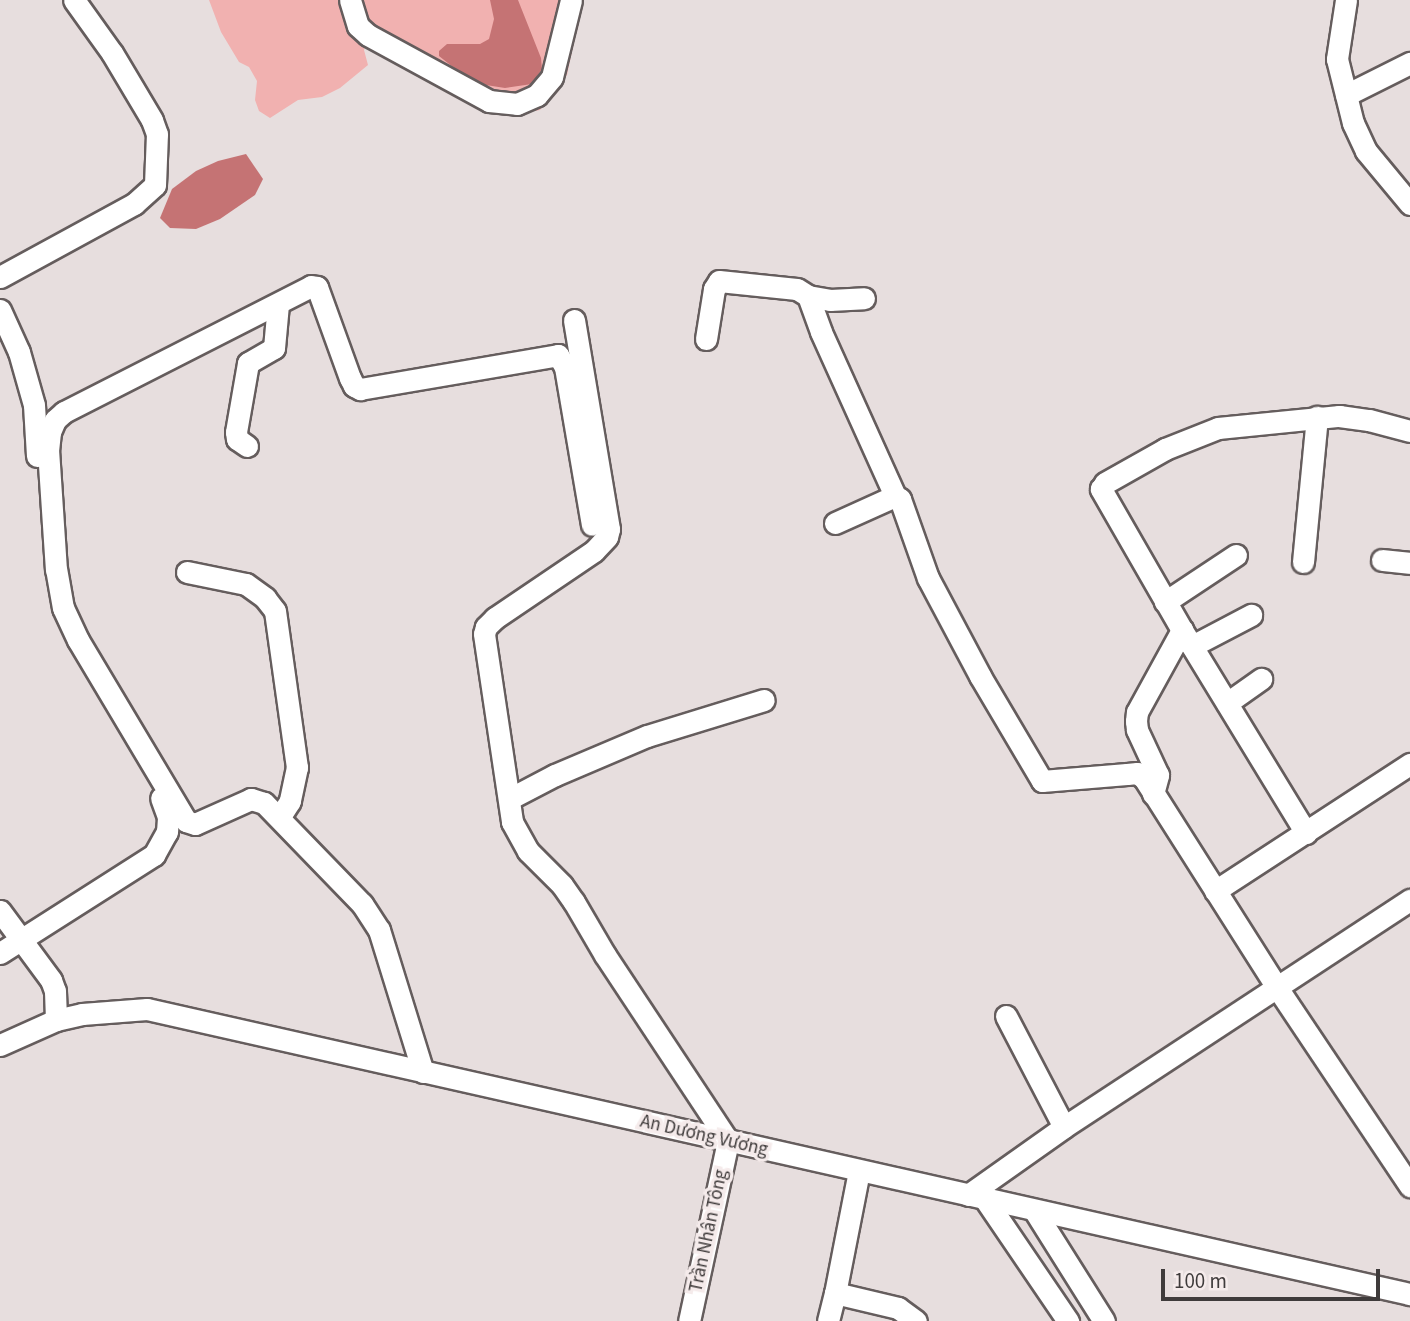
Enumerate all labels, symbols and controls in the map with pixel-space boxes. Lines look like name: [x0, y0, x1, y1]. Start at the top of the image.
street label: An Dương Vương: [638, 1110, 770, 1162]
street label: Trần Nhân Tông: [685, 1168, 733, 1294]
scale bar: [1165, 1254, 1384, 1298]
text: 100 m: [1174, 1266, 1227, 1296]

